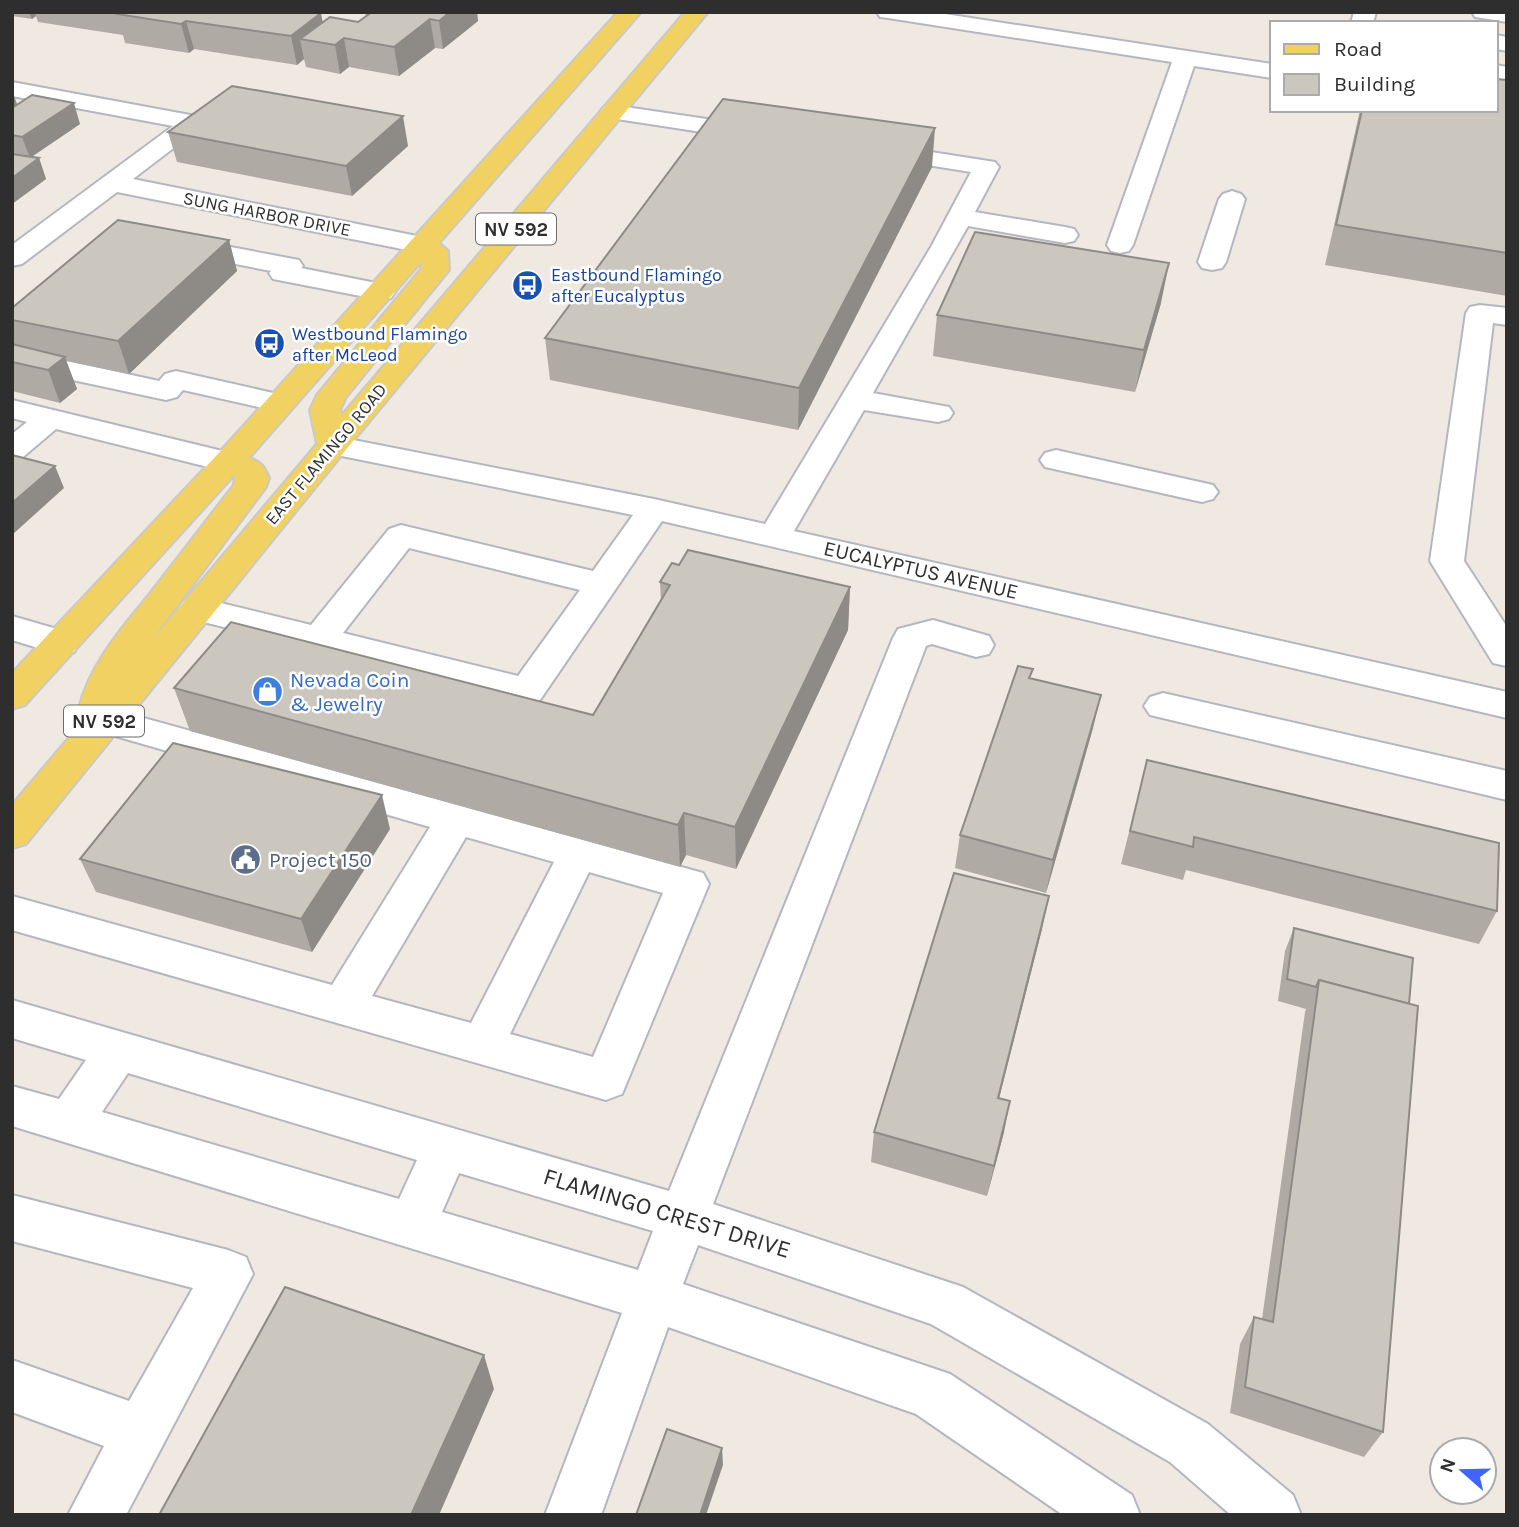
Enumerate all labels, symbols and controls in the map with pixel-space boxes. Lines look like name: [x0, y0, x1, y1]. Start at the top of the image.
legend: [1270, 21, 1498, 112]
text: Road: [1334, 37, 1382, 61]
text: Building: [1334, 72, 1415, 96]
street label: SUNG HARBOR DRIVE: [181, 187, 353, 241]
road number: NV 592: [476, 214, 556, 244]
place label: Eastbound Flamingo after Eucalyptus: [551, 264, 722, 307]
bus stop icon: Eastbound Flamingo after Eucalyptus: [511, 268, 545, 302]
place label: Westbound Flamingo after McLeod: [292, 323, 468, 366]
bus stop icon: Westbound Flamingo after McLeod: [252, 327, 286, 361]
street label: EAST FLAMINGO ROAD: [260, 379, 392, 529]
street label: EUCALYPTUS AVENUE: [821, 536, 1021, 604]
place label: Nevada Coin & Jewelry: [290, 668, 410, 716]
shop icon: Nevada Coin & Jewelry: [250, 675, 284, 709]
road number: NV 592: [64, 706, 144, 736]
public building icon: Project 150: [229, 843, 263, 877]
place label: Project 150: [269, 848, 372, 872]
street label: FLAMINGO CREST DRIVE: [540, 1162, 794, 1264]
north arrow: [1428, 1436, 1498, 1506]
text: N: [1435, 1455, 1461, 1476]

